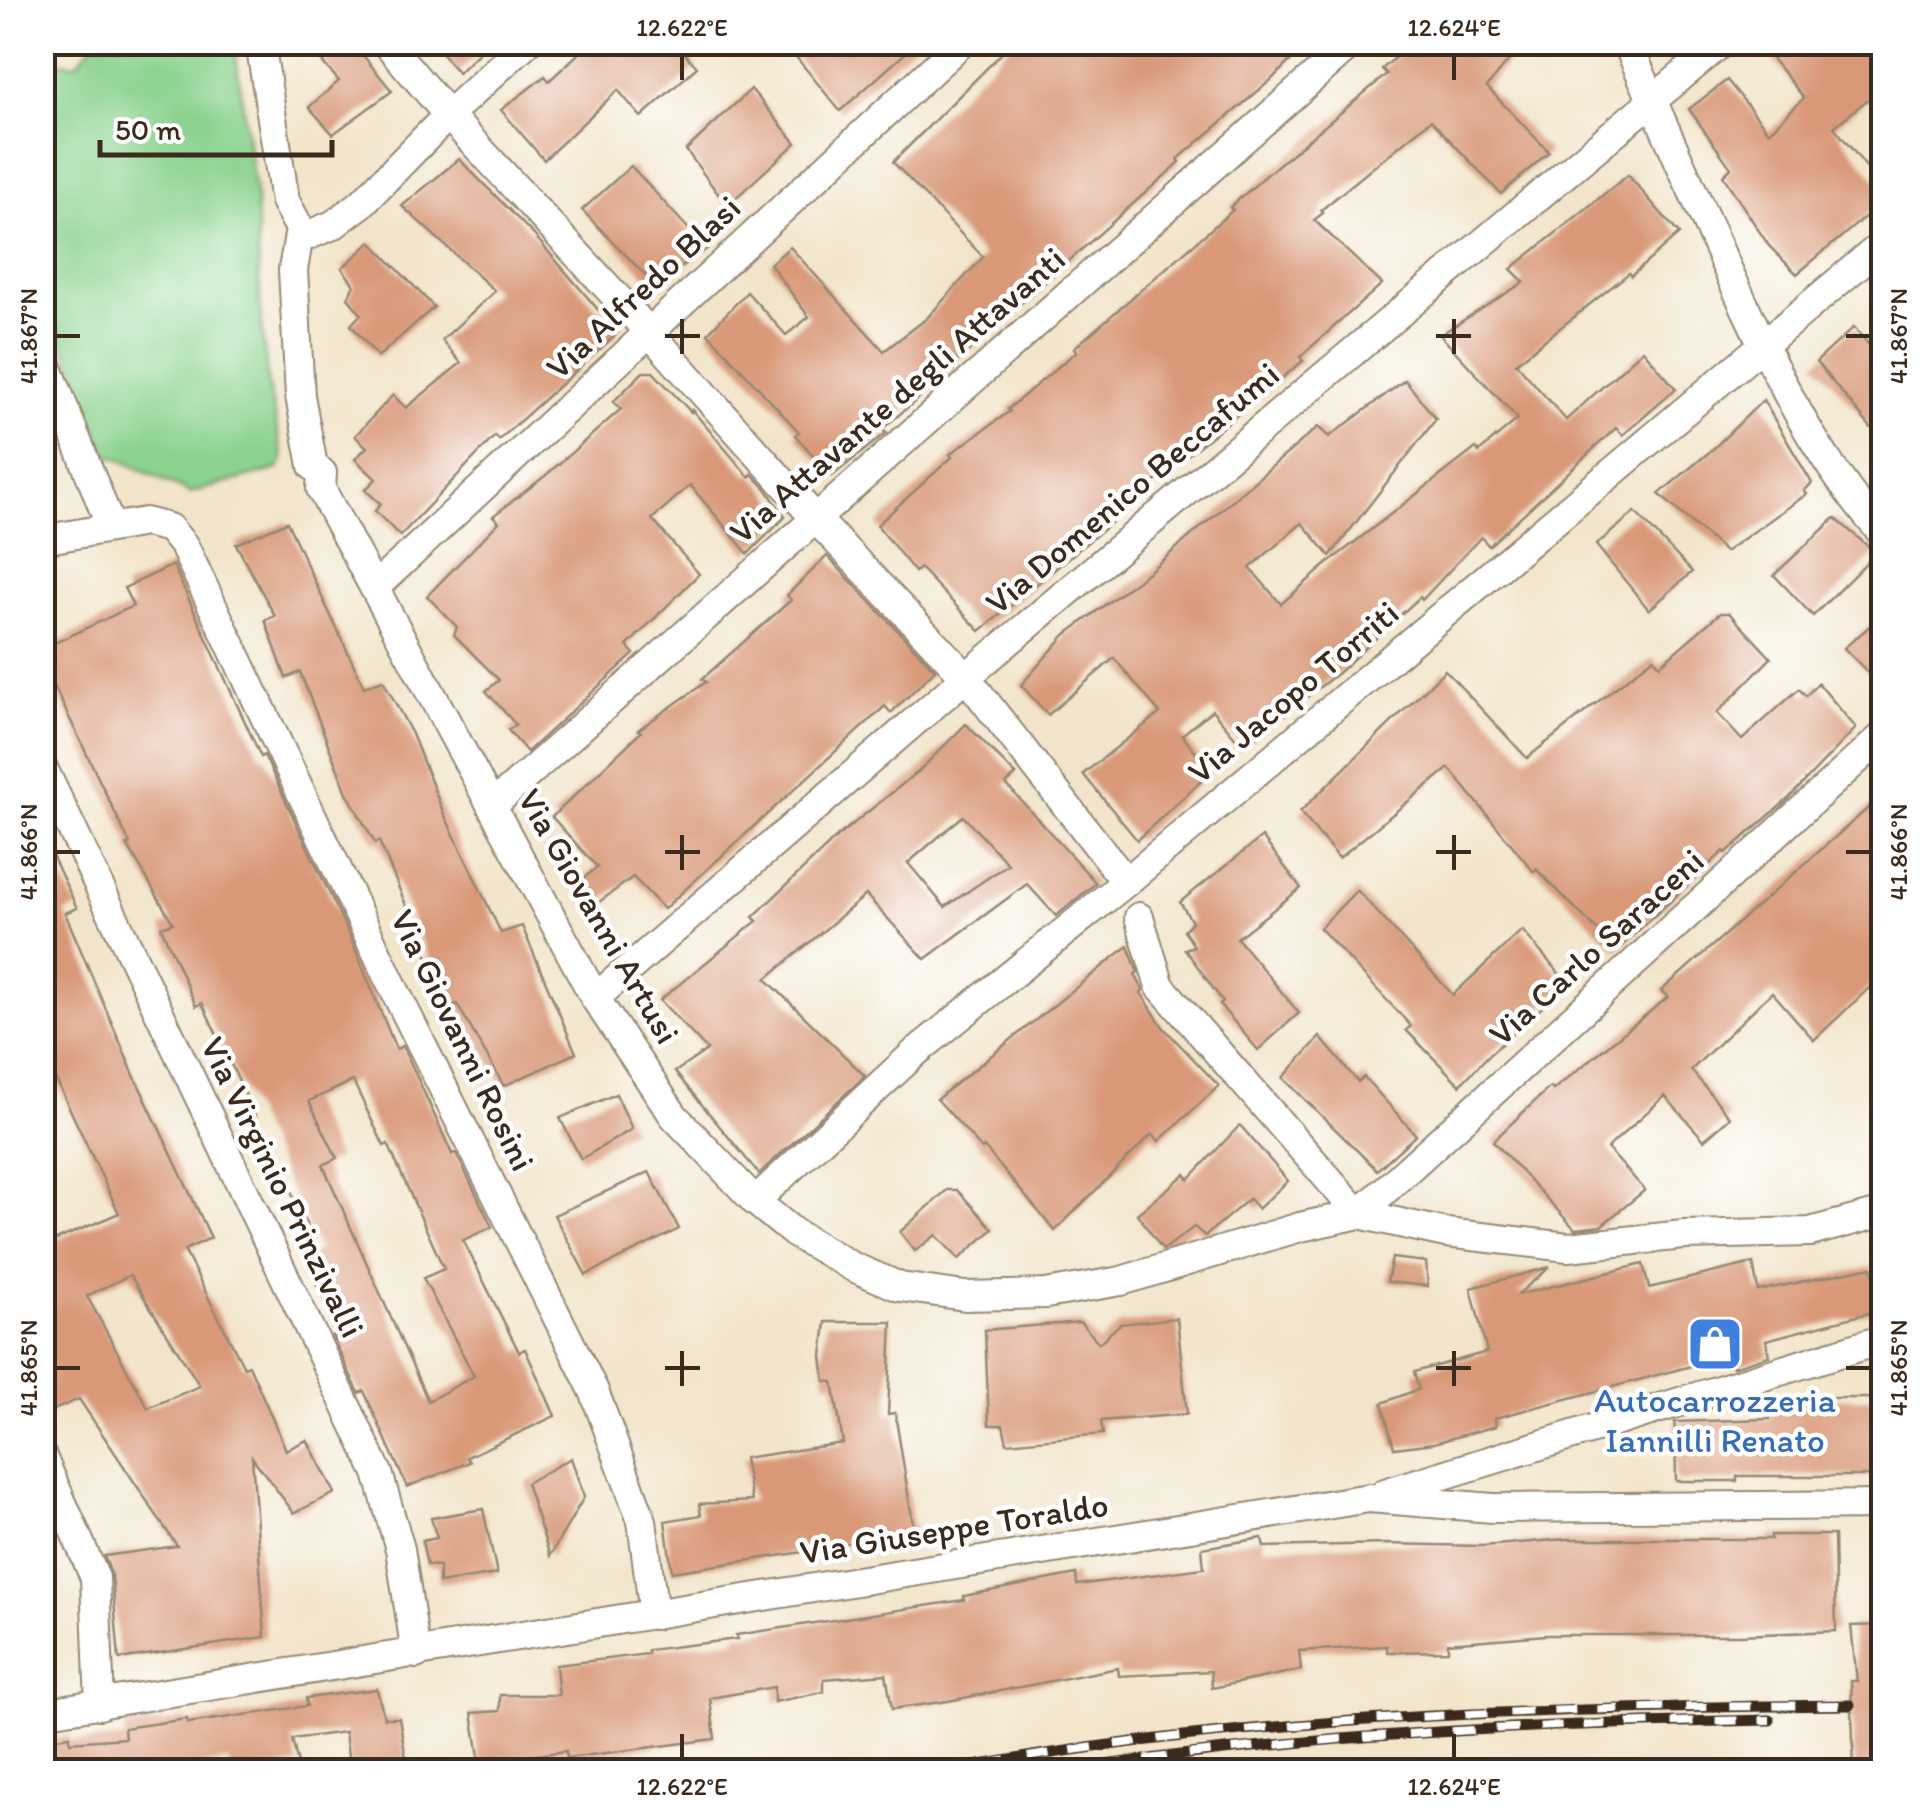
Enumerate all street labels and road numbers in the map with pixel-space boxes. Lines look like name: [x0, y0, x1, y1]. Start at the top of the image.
street label: Via Alfredo Blasi: [537, 186, 749, 388]
street label: Via Attavante degli Attavanti: [721, 238, 1073, 552]
street label: Via Domenico Beccafumi: [977, 353, 1287, 623]
street label: Via Jacopo Torriti: [1179, 592, 1407, 792]
street label: Via Giovanni Artusi: [509, 781, 689, 1051]
street label: Via Carlo Saraceni: [1480, 840, 1712, 1054]
street label: Via Giovanni Rosini: [382, 903, 544, 1177]
street label: Via Virginio Prinzivalli: [192, 1030, 374, 1344]
street label: Via Giuseppe Toraldo: [797, 1483, 1111, 1573]

